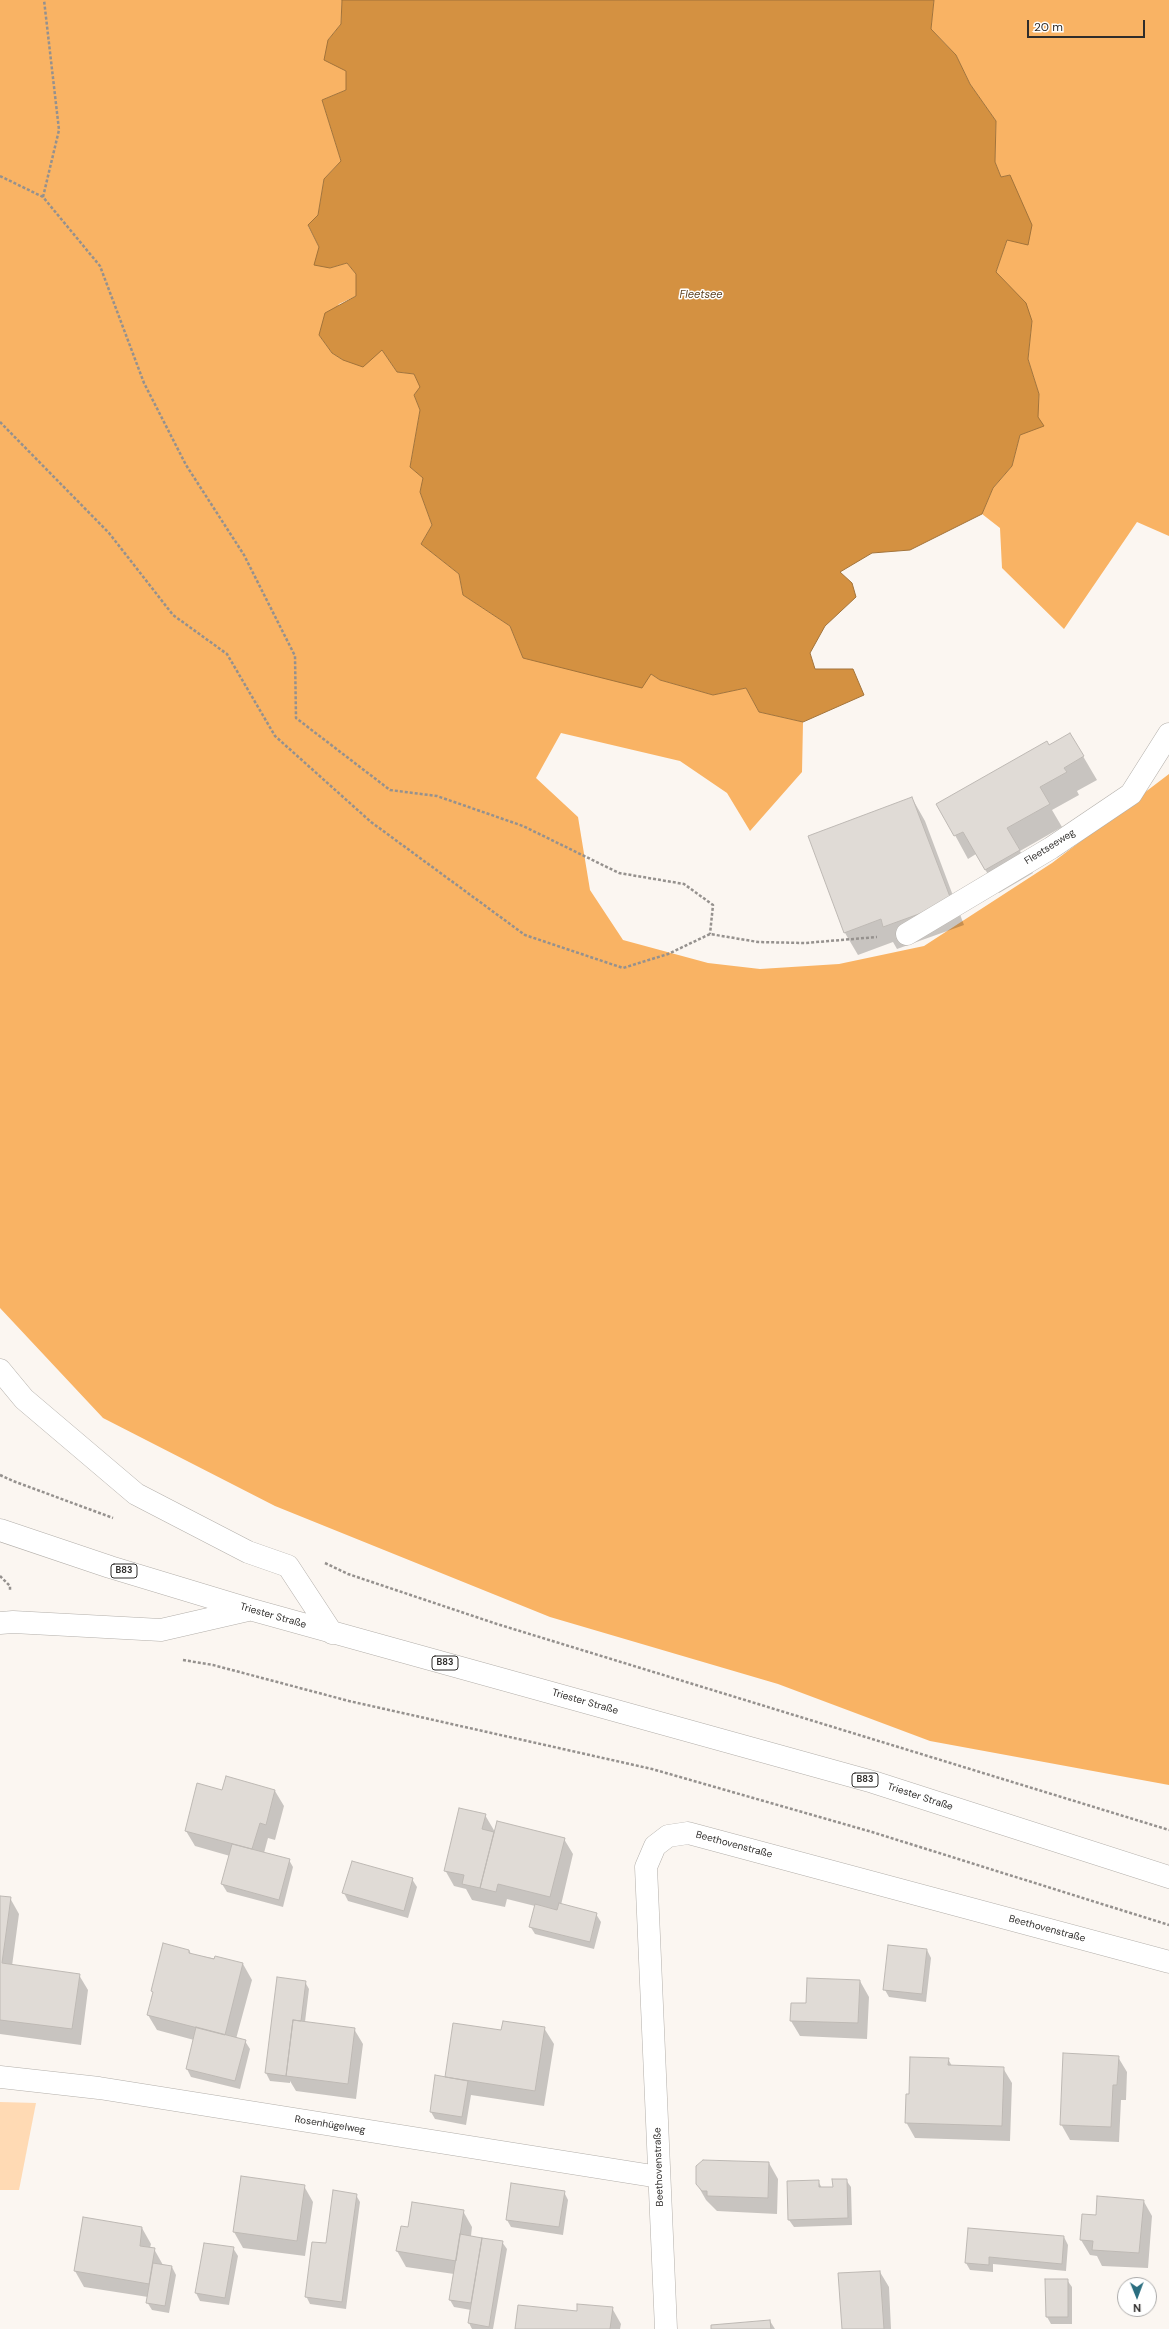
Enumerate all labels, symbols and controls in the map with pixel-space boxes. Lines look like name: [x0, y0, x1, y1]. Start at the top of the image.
scale bar: [1029, 12, 1147, 38]
text: 20 m: [1034, 19, 1063, 35]
water label: Fleetsee: [680, 288, 722, 302]
street label: Fleetseeweg: [1022, 827, 1078, 867]
road number: B83: [111, 1564, 137, 1578]
street label: Triester Straße: [238, 1601, 308, 1631]
road number: B83: [432, 1656, 458, 1670]
street label: Triester Straße: [550, 1687, 620, 1717]
road number: B83: [852, 1773, 878, 1787]
street label: Triester Straße: [886, 1781, 954, 1813]
street label: Beethovenstraße: [694, 1829, 774, 1861]
street label: Beethovenstraße: [1007, 1913, 1087, 1945]
street label: Rosenhügelweg: [294, 2113, 366, 2137]
street label: Beethovenstraße: [652, 2127, 666, 2207]
north arrow: [1117, 2277, 1157, 2317]
text: N: [1133, 2301, 1141, 2315]

